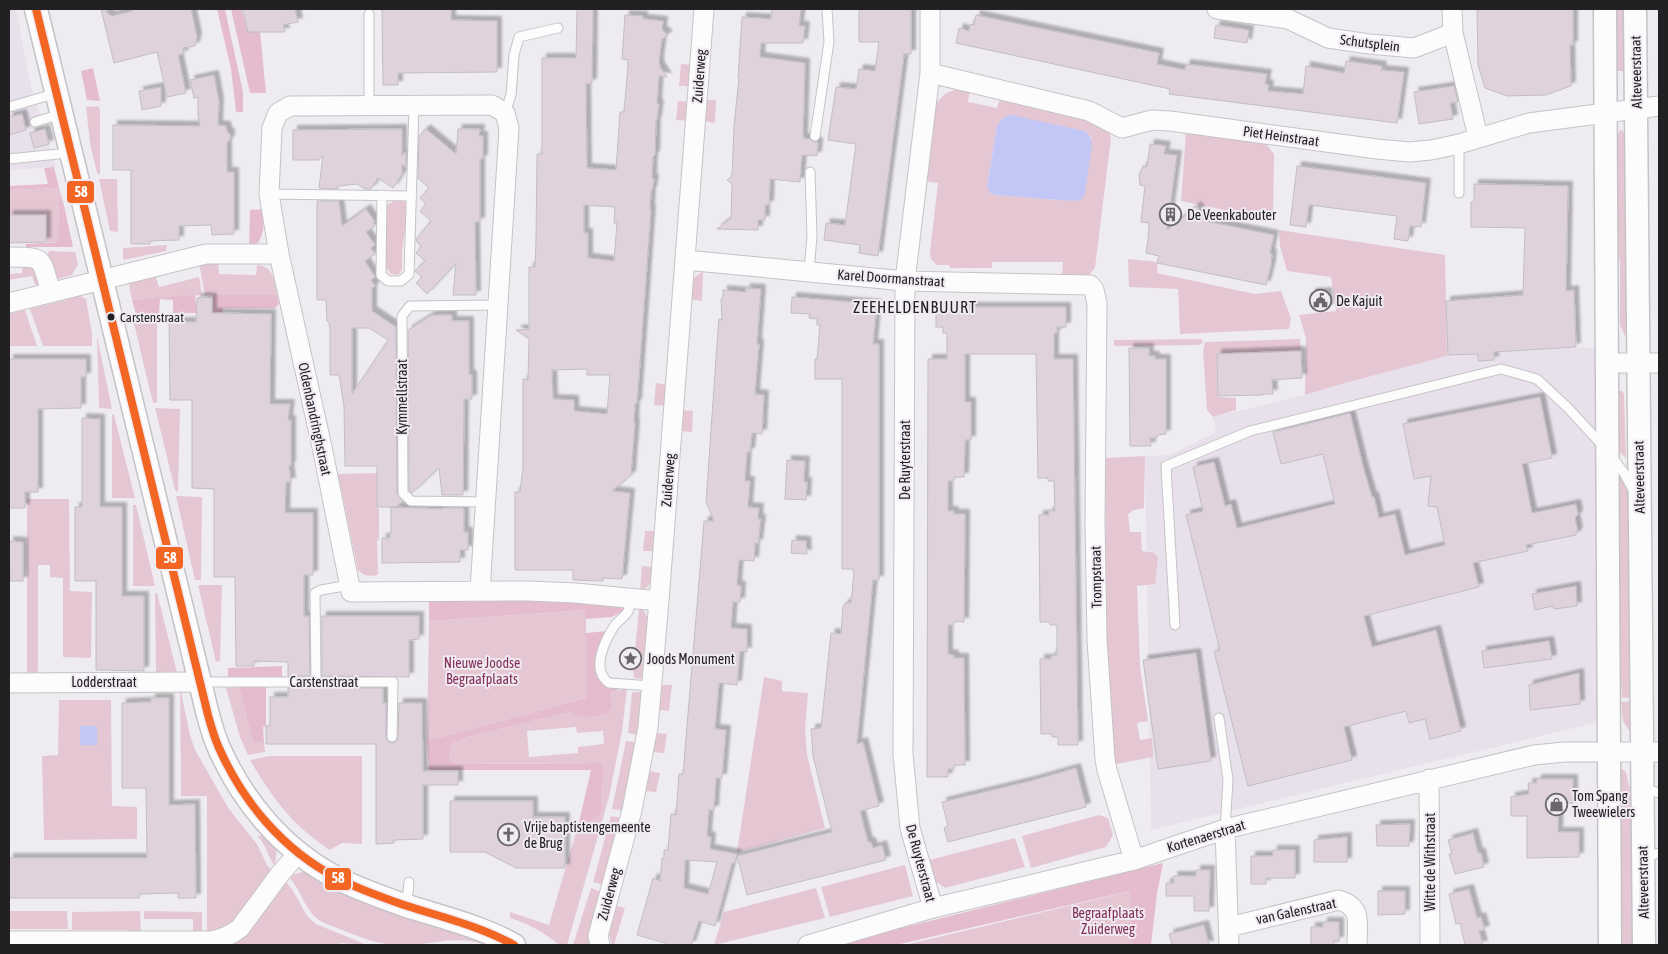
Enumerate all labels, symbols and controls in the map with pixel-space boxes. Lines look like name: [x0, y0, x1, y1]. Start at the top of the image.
street label: Schutsplein: [1339, 31, 1401, 55]
street label: Alteveerstraat: [1627, 35, 1645, 109]
street label: Zuiderweg: [689, 49, 709, 103]
street label: Piet Heinstraat: [1242, 123, 1320, 149]
line badge: 58: [66, 180, 95, 204]
text: 58: [74, 184, 88, 200]
building icon: De Veenkabouter: [1159, 203, 1183, 227]
place label: De Veenkabouter: [1187, 207, 1277, 223]
street label: Karel Doormanstraat: [837, 266, 945, 290]
public building icon: De Kajuit: [1308, 289, 1332, 313]
place label: De Kajuit: [1336, 293, 1382, 309]
district label: ZEEHELDENBUURT: [853, 298, 977, 316]
place label: Carstenstraat: [120, 310, 184, 325]
marker: Carstenstraat: [106, 312, 116, 322]
street label: Kymmellstraat: [394, 359, 410, 435]
street label: Oldenbandringhstraat: [295, 361, 335, 477]
street label: De Ruyterstraat: [897, 420, 913, 500]
street label: Alteveerstraat: [1630, 440, 1648, 514]
street label: Zuiderweg: [658, 453, 678, 507]
line badge: 58: [155, 546, 184, 570]
street label: Trompstraat: [1087, 546, 1105, 608]
text: 58: [163, 550, 177, 566]
place icon: Joods Monument: [619, 647, 643, 671]
place label: Joods Monument: [647, 651, 735, 667]
park label: Nieuwe Joodse Begraafplaats: [444, 655, 520, 687]
street label: Lodderstraat: [71, 674, 137, 690]
street label: Carstenstraat: [290, 674, 358, 690]
place label: Tom Spang Tweewielers: [1572, 788, 1635, 820]
shop icon: Tom Spang Tweewielers: [1544, 792, 1568, 816]
street label: Witte de Withstraat: [1422, 813, 1438, 911]
street label: Kortenaerstraat: [1165, 816, 1247, 856]
place label: Vrije baptistengemeente de Brug: [524, 819, 651, 851]
street label: De Ruyterstraat: [903, 822, 939, 904]
church icon: Vrije baptistengemeente de Brug: [496, 823, 520, 847]
street label: Alteveerstraat: [1634, 845, 1652, 919]
street label: Zuiderweg: [594, 866, 624, 922]
line badge: 58: [324, 867, 352, 891]
text: 58: [331, 870, 345, 886]
street label: van Galenstraat: [1255, 895, 1337, 927]
park label: Begraafplaats Zuiderweg: [1072, 905, 1144, 937]

